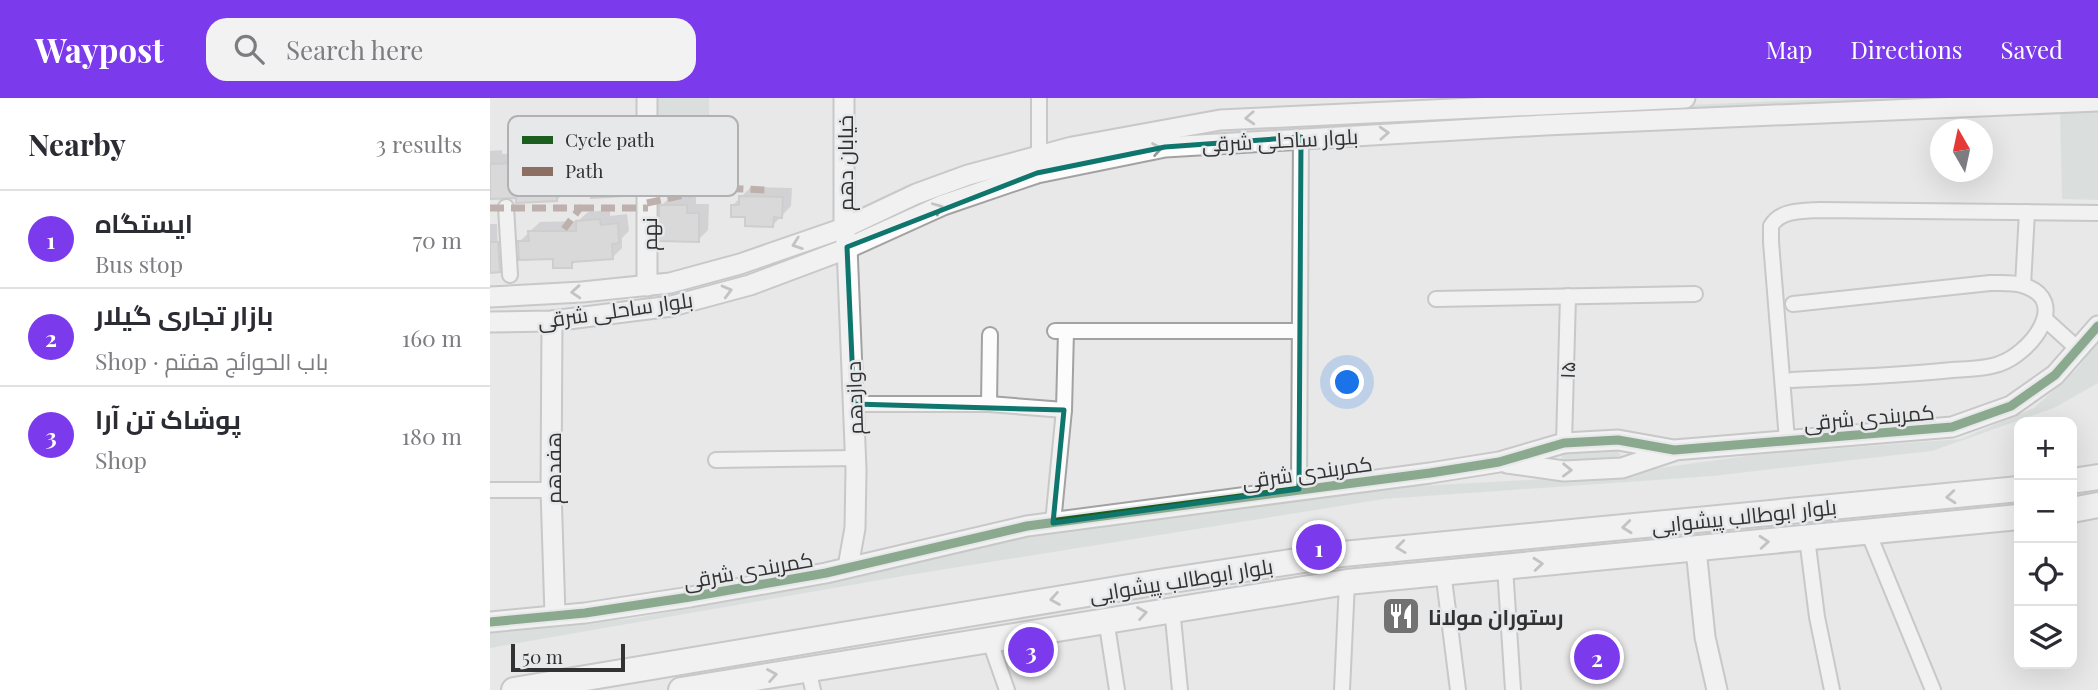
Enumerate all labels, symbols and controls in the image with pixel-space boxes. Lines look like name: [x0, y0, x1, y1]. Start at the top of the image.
search box: [206, 18, 696, 81]
text: Waypost: [35, 27, 164, 71]
icon: search: [230, 30, 268, 68]
text: Search here: [286, 32, 423, 67]
text: Map: [1766, 33, 1812, 65]
text: Directions: [1850, 33, 1963, 65]
text: Saved: [2001, 33, 2063, 65]
one-way arrow: [1244, 111, 1255, 126]
street label: خیابان دهم: [830, 115, 860, 211]
legend: [508, 116, 738, 196]
north arrow: [1930, 119, 1993, 182]
street label: بلوار ساحلی شرقی: [1201, 121, 1359, 158]
text: Nearby: [28, 124, 126, 164]
one-way arrow: [1379, 125, 1390, 140]
text: Cycle path: [565, 126, 655, 152]
text: 3 results: [376, 128, 462, 159]
one-way arrow: [1151, 142, 1163, 157]
text: Path: [565, 157, 603, 183]
one-way arrow: [931, 202, 943, 216]
text: ایستگاه: [95, 205, 193, 240]
street label: نهم: [634, 217, 664, 251]
text: 1: [47, 224, 55, 255]
text: 70 m: [413, 224, 462, 255]
one-way arrow: [791, 236, 803, 250]
text: Bus stop: [95, 248, 183, 279]
street label: بلوار ساحلی شرقی: [536, 284, 695, 335]
one-way arrow: [570, 285, 581, 300]
one-way arrow: [721, 285, 733, 299]
text: بازار تجاری گیلار: [95, 297, 273, 332]
text: 2: [45, 322, 57, 353]
text: 160 m: [402, 322, 462, 353]
text: Shop · باب الحوائج هفتم: [95, 345, 328, 376]
street label: دوازدهم: [838, 361, 870, 435]
street label: ۱۵: [1552, 361, 1580, 379]
your location: [1330, 365, 1364, 399]
street label: کمربندی شرقی: [1802, 396, 1936, 437]
text: پوشاک تن آرا: [95, 401, 241, 436]
map controls: [2014, 417, 2077, 669]
button: +: [2014, 417, 2077, 480]
text: 3: [45, 420, 57, 451]
text: 180 m: [402, 420, 462, 451]
street label: هفدهم: [538, 432, 568, 504]
text: Shop: [95, 444, 147, 475]
street label: کمربندی شرقی: [1240, 448, 1374, 495]
one-way arrow: [1562, 463, 1573, 478]
button: −: [2014, 480, 2077, 543]
one-way arrow: [1946, 489, 1957, 504]
street label: بلوار ابوطالب پیشوایی: [1650, 491, 1838, 541]
one-way arrow: [1622, 519, 1633, 534]
pin: 1: [1296, 521, 1342, 573]
one-way arrow: [1758, 535, 1770, 550]
one-way arrow: [1395, 540, 1407, 555]
button: locate: [2014, 543, 2077, 606]
street label: کمربندی شرقی: [681, 544, 815, 595]
street label: بلوار ابوطالب پیشوایی: [1087, 551, 1275, 609]
one-way arrow: [1532, 557, 1543, 572]
one-way arrow: [1049, 591, 1061, 606]
restaurant icon: رستوران مولانا: [1380, 595, 1422, 637]
place label: رستوران مولانا: [1428, 602, 1564, 631]
one-way arrow: [1136, 606, 1148, 621]
button: layers: [2014, 606, 2077, 669]
pin: 3: [1008, 624, 1054, 676]
pin: 2: [1574, 631, 1620, 683]
scale bar: [511, 641, 625, 673]
text: 50 m: [522, 643, 563, 669]
one-way arrow: [767, 668, 778, 683]

